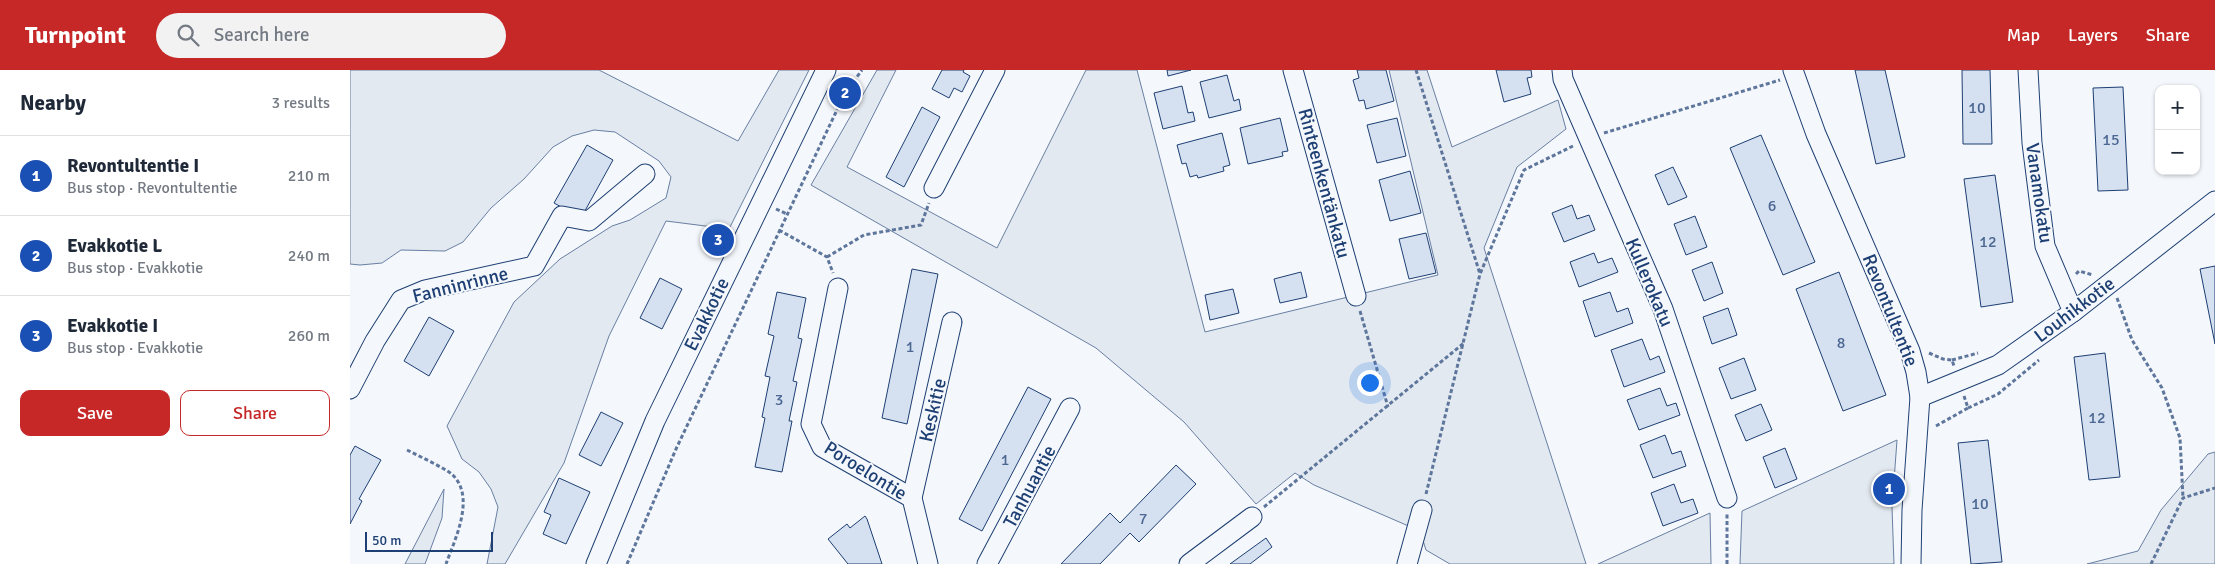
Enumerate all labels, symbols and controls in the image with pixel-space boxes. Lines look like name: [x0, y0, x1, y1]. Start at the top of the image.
search box: [156, 13, 506, 58]
text: Turnpoint: [25, 20, 126, 50]
icon: search: [174, 21, 202, 49]
text: Search here: [214, 23, 309, 47]
text: Map: [2007, 24, 2040, 46]
text: Layers: [2068, 24, 2118, 46]
text: Share: [2146, 24, 2190, 46]
pin: 2: [829, 74, 861, 112]
map controls: [2155, 85, 2200, 175]
button: +: [2155, 85, 2200, 130]
text: Nearby: [20, 90, 86, 116]
text: 3 results: [271, 93, 330, 113]
house number: 10: [1968, 98, 1986, 118]
street label: Rinteenkentänkatu: [1292, 106, 1356, 261]
house number: 15: [2102, 130, 2120, 150]
button: −: [2155, 130, 2200, 175]
street label: Vanamokatu: [2020, 142, 2058, 245]
text: Revontultentie I: [67, 154, 199, 178]
text: 1: [32, 166, 40, 186]
text: 210 m: [288, 166, 330, 186]
text: Bus stop · Revontultentie: [67, 178, 238, 198]
house number: 6: [1768, 196, 1776, 216]
pin: 3: [702, 221, 734, 259]
house number: 12: [1979, 232, 1997, 252]
text: Evakkotie L: [67, 234, 162, 258]
street label: Kullerokatu: [1620, 234, 1679, 330]
text: 2: [32, 246, 40, 266]
text: 240 m: [288, 246, 330, 266]
street label: Revontultentie: [1857, 251, 1924, 370]
text: Bus stop · Evakkotie: [67, 258, 203, 278]
street label: Fanninrinne: [410, 261, 511, 308]
street label: Louhikkotie: [2029, 272, 2120, 348]
street label: Evakkotie: [679, 274, 735, 355]
text: Evakkotie I: [67, 314, 158, 338]
text: 3: [32, 326, 40, 346]
text: 260 m: [288, 326, 330, 346]
house number: 8: [1837, 333, 1845, 353]
house number: 1: [906, 337, 914, 357]
text: Bus stop · Evakkotie: [67, 338, 203, 358]
your location: [1357, 370, 1383, 396]
street label: Keskitie: [914, 376, 952, 444]
button: Save: [20, 390, 170, 436]
button: Share: [180, 390, 330, 436]
house number: 3: [775, 390, 783, 410]
house number: 12: [2088, 408, 2106, 428]
street label: Poroelontie: [820, 436, 911, 506]
street label: Tanhuantie: [998, 441, 1062, 532]
house number: 1: [1001, 450, 1009, 470]
pin: 1: [1873, 470, 1905, 508]
house number: 10: [1971, 494, 1989, 514]
house number: 7: [1139, 509, 1147, 529]
scale bar: [365, 529, 492, 552]
text: 50 m: [372, 532, 401, 549]

